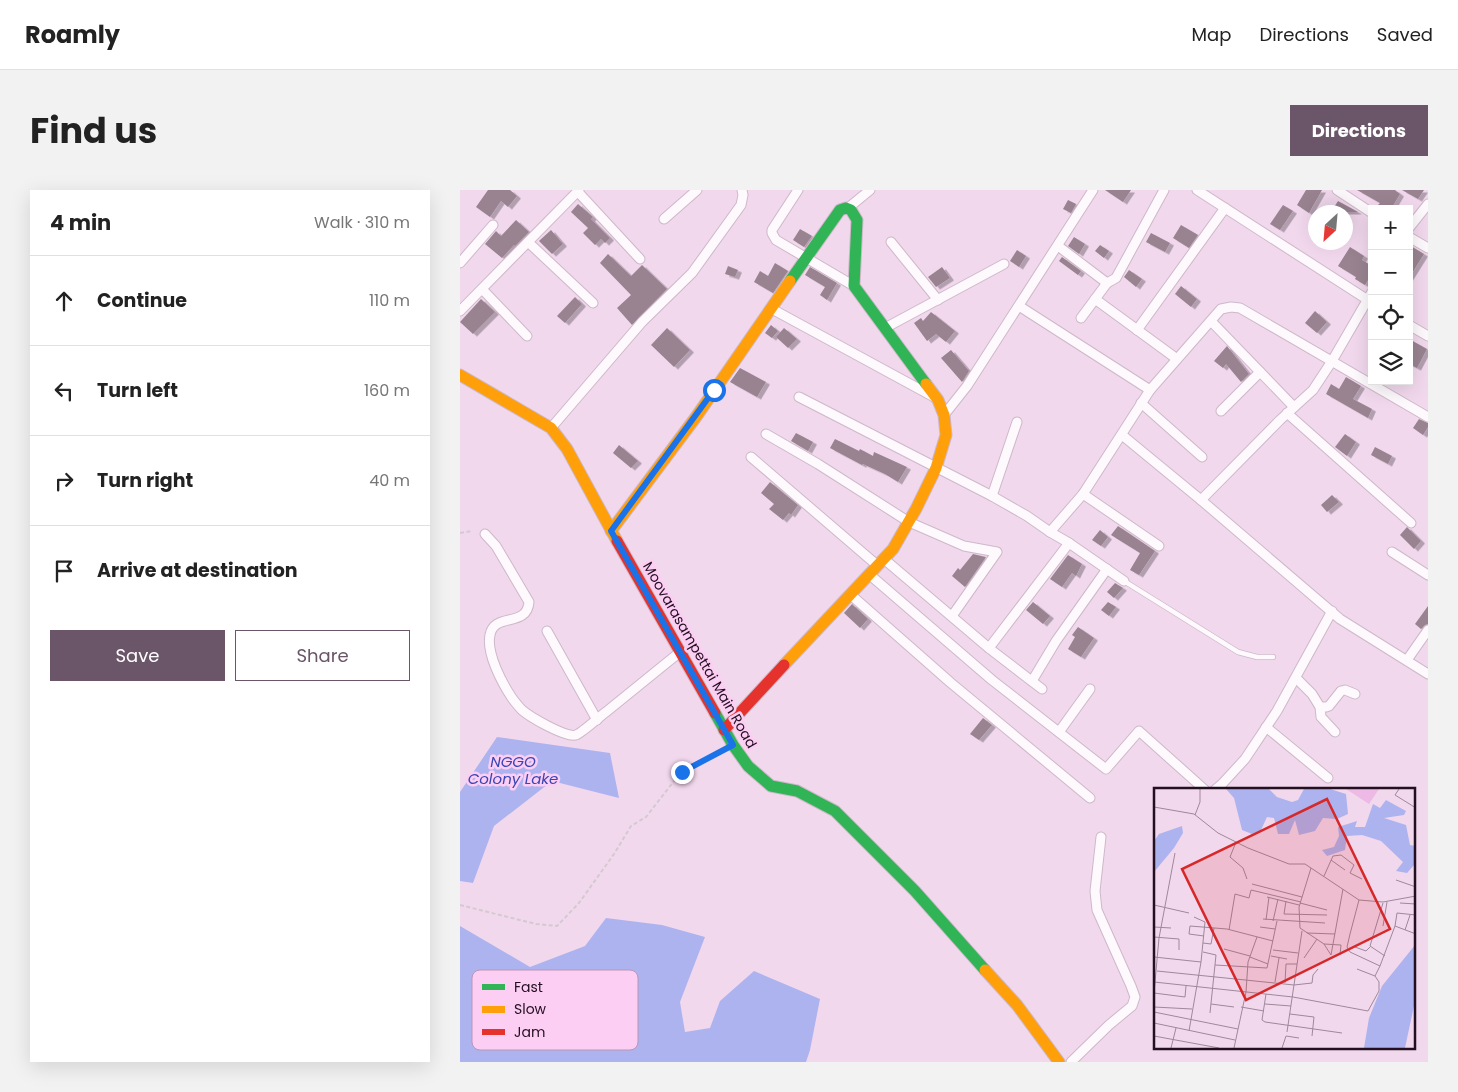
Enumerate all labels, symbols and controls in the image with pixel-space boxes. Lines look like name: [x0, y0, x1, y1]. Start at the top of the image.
text: Roamly: [25, 18, 120, 51]
text: Map: [1192, 22, 1231, 47]
text: Directions: [1259, 22, 1349, 47]
text: Saved: [1377, 22, 1433, 47]
button: Directions: [1290, 105, 1428, 156]
text: Find us: [30, 106, 157, 155]
north arrow: [1308, 205, 1353, 250]
map controls: [1368, 205, 1413, 385]
button: +: [1368, 205, 1413, 250]
text: 4 min: [50, 208, 111, 237]
text: Walk · 310 m: [314, 211, 410, 234]
button: −: [1368, 250, 1413, 295]
icon: ahead: [50, 287, 78, 315]
text: Continue: [97, 287, 187, 314]
text: 110 m: [369, 289, 410, 312]
button: locate: [1368, 295, 1413, 340]
button: layers: [1368, 340, 1413, 385]
icon: left: [50, 377, 78, 405]
text: Turn left: [97, 377, 178, 404]
text: 160 m: [364, 379, 410, 402]
route start: [703, 379, 726, 402]
icon: right: [50, 467, 78, 495]
text: Turn right: [97, 467, 193, 494]
text: 40 m: [369, 469, 410, 492]
icon: arrive: [50, 557, 78, 585]
text: Arrive at destination: [97, 557, 298, 584]
street label: Moovarasampettai Main Road: [638, 558, 762, 752]
button: Save: [50, 630, 225, 681]
button: Share: [235, 630, 410, 681]
water label: NGGO Colony Lake: [468, 751, 558, 789]
route end: [671, 761, 694, 784]
inset map: [1154, 788, 1416, 1050]
legend: [472, 970, 638, 1050]
text: Fast: [514, 977, 543, 997]
text: Slow: [514, 999, 547, 1019]
text: Jam: [514, 1022, 545, 1042]

